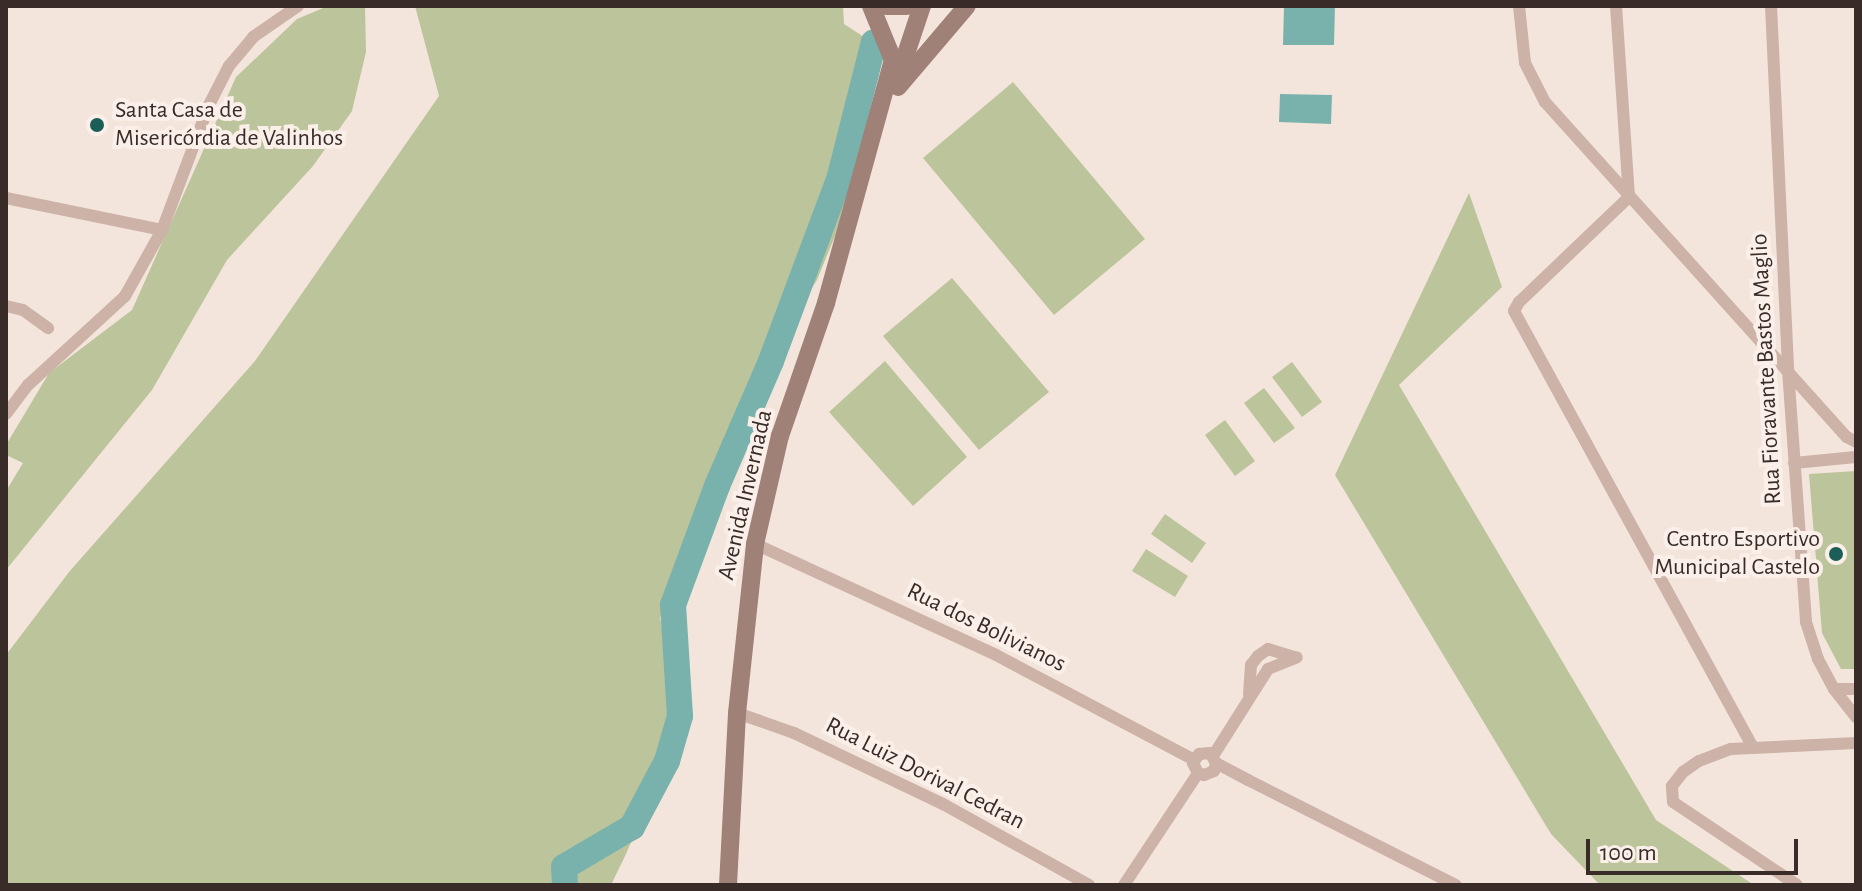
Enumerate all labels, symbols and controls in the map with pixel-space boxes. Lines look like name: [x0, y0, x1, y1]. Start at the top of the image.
place label: Santa Casa de Misericórdia de Valinhos: [115, 97, 343, 153]
marker: Santa Casa de Misericórdia de Valinhos: [86, 114, 108, 136]
street label: Rua Fioravante Bastos Maglio: [1746, 233, 1788, 505]
street label: Avenida Invernada: [712, 407, 780, 583]
place label: Centro Esportivo Municipal Castelo: [1655, 526, 1820, 582]
marker: Centro Esportivo Municipal Castelo: [1827, 545, 1845, 563]
street label: Rua dos Bolivianos: [902, 577, 1070, 679]
street label: Rua Luiz Dorival Cedran: [821, 711, 1029, 837]
scale bar: [1590, 823, 1802, 873]
text: 100 m: [1600, 841, 1657, 865]

